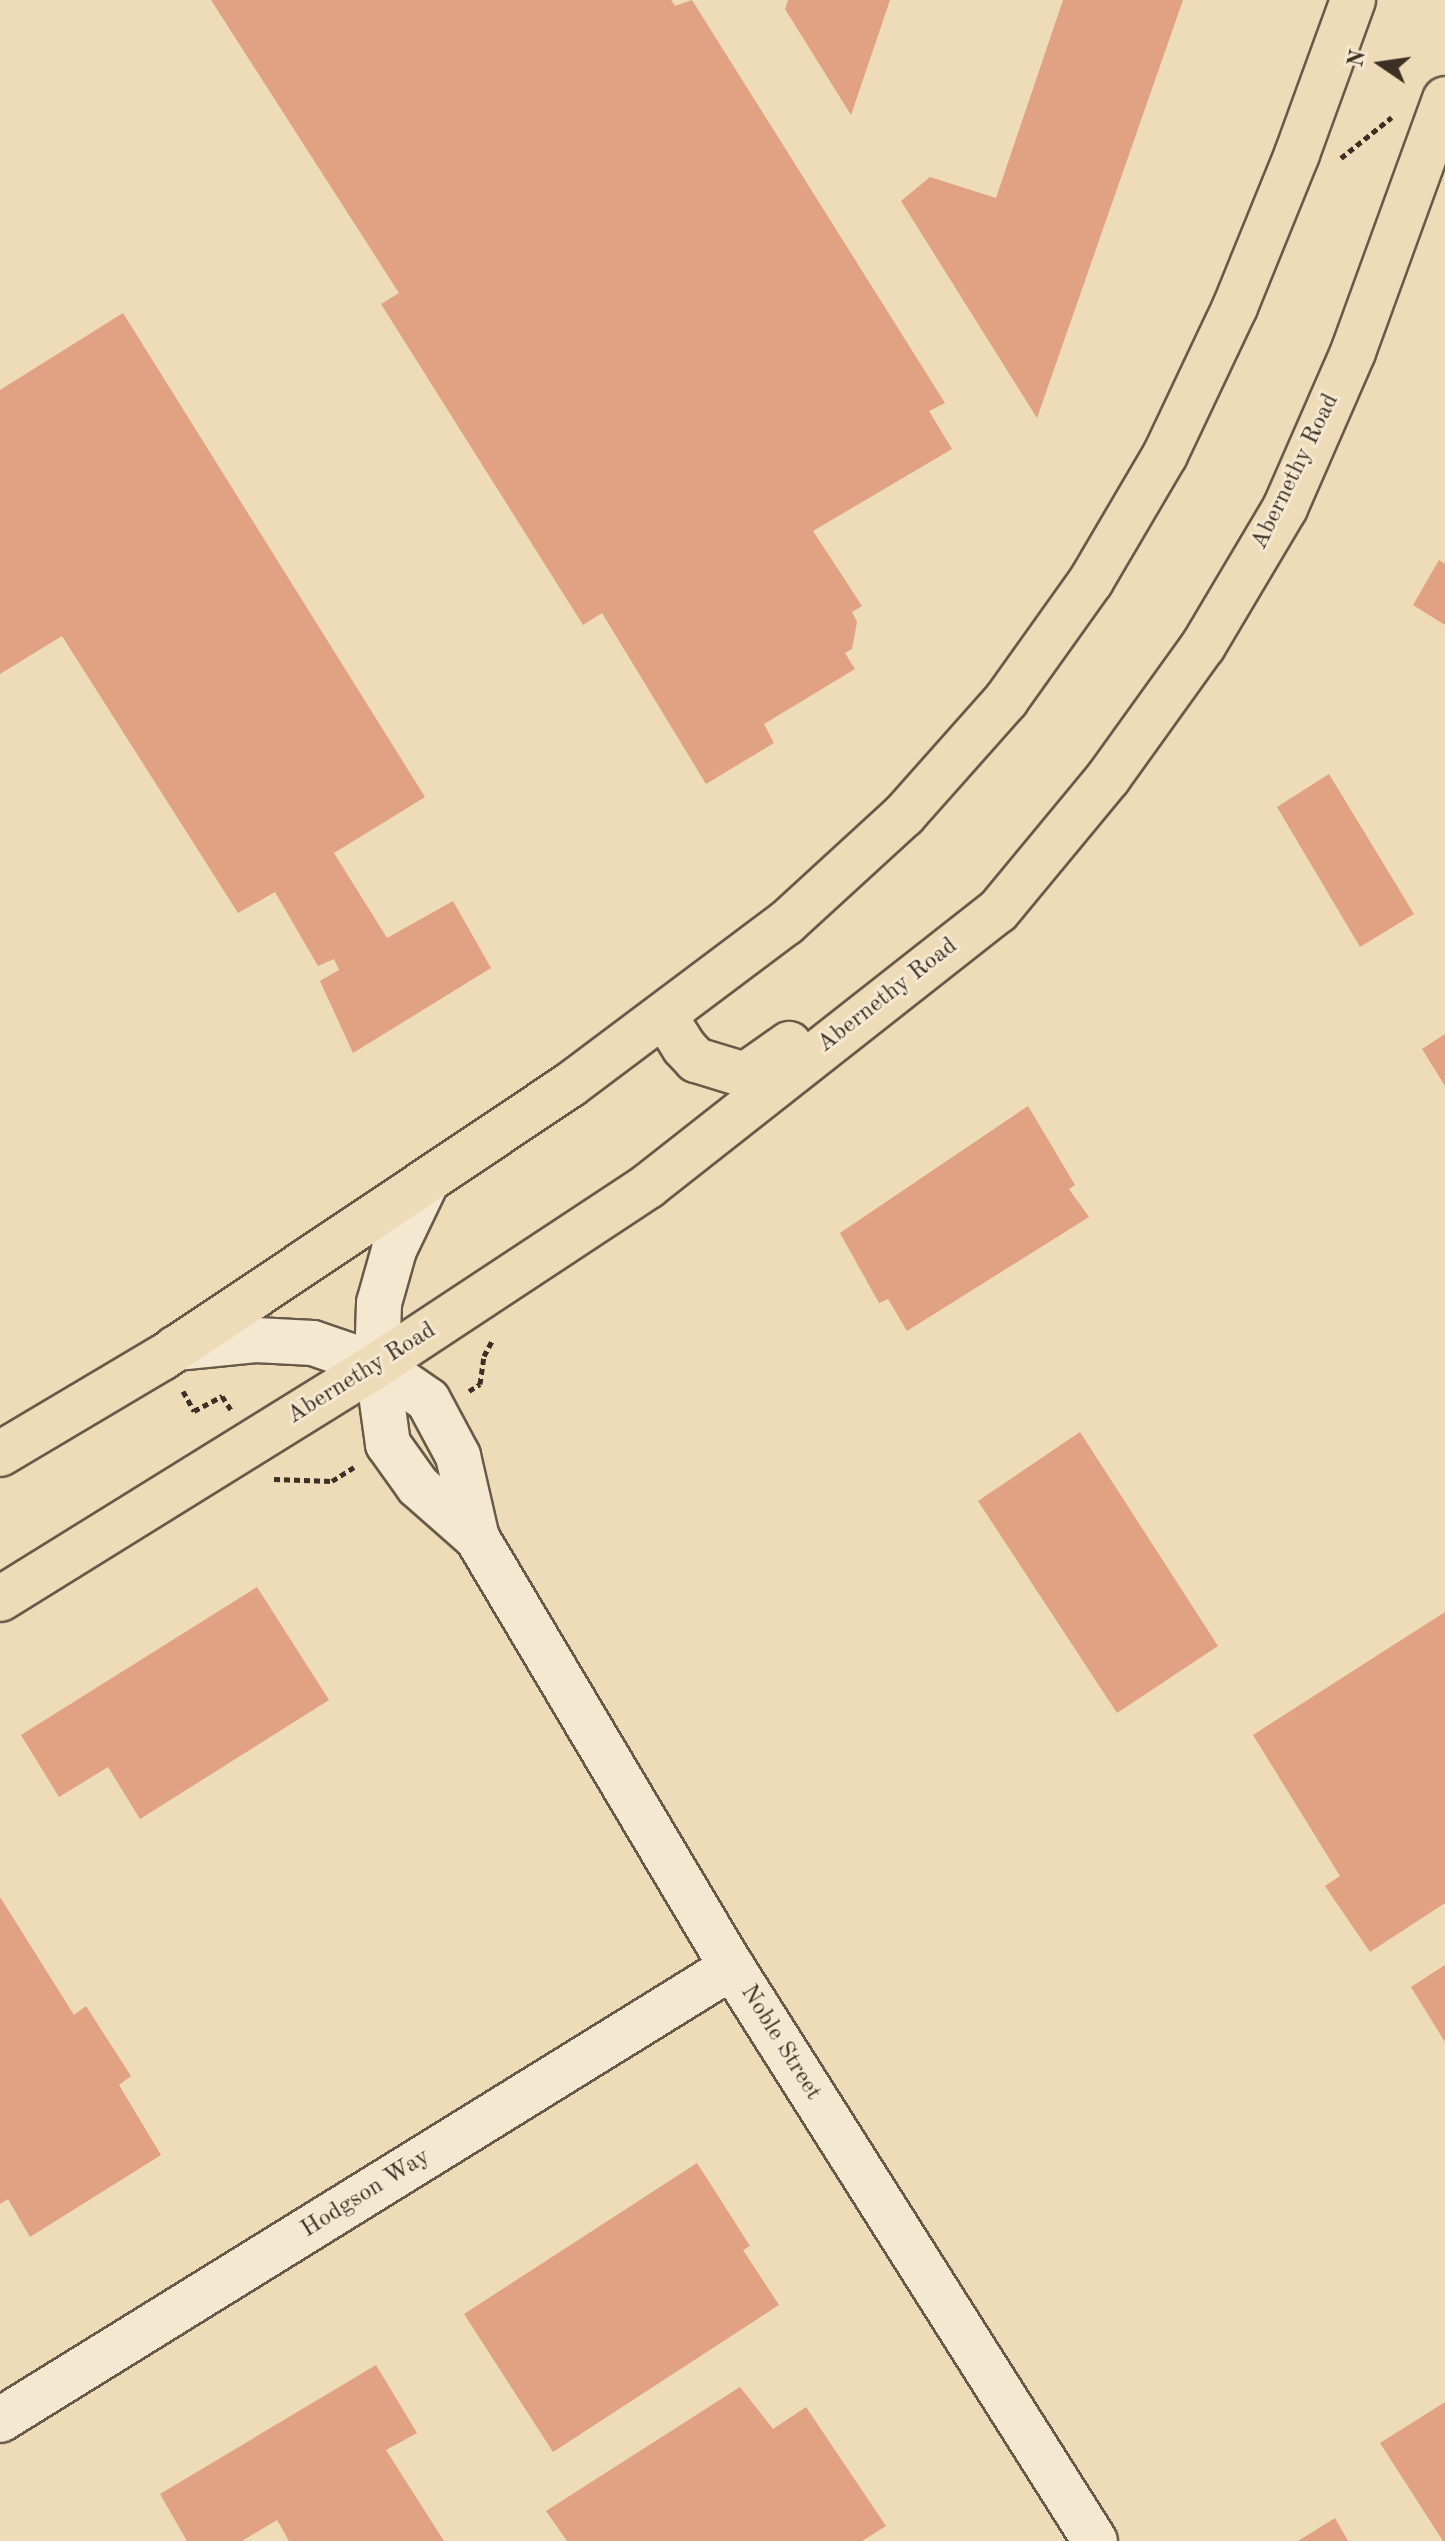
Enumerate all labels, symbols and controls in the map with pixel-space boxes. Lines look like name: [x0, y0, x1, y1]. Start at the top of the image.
north arrow: [1341, 24, 1421, 104]
text: N: [1345, 48, 1370, 69]
street label: Abernethy Road: [1246, 389, 1346, 555]
street label: Abernethy Road: [812, 932, 964, 1060]
street label: Abernethy Road: [282, 1317, 442, 1431]
street label: Noble Street: [733, 1980, 827, 2106]
street label: Hodgson Way: [296, 2143, 436, 2245]

